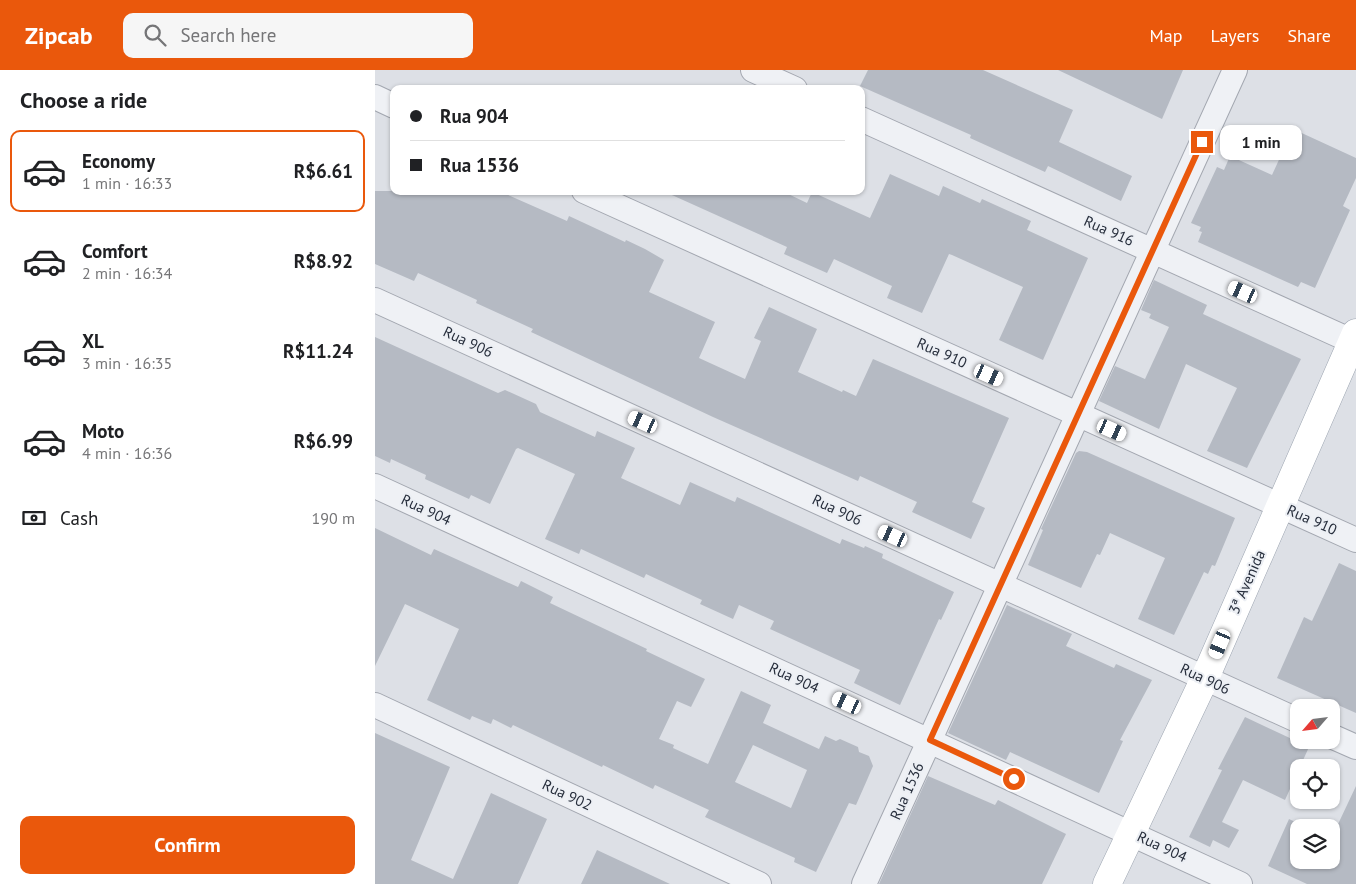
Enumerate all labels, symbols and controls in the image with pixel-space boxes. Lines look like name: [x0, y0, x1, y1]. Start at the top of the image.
search box: [123, 13, 473, 58]
text: Zipcab: [25, 20, 93, 51]
icon: search: [141, 21, 169, 49]
text: Search here: [181, 23, 276, 47]
text: Map: [1150, 24, 1182, 47]
text: Layers: [1210, 24, 1259, 47]
text: Share: [1287, 24, 1331, 47]
text: Choose a ride: [20, 86, 147, 114]
text: Rua 904: [440, 104, 508, 128]
callout: 1 min: [1219, 124, 1302, 160]
route end: [1191, 131, 1213, 153]
text: 1 min: [1241, 132, 1281, 152]
icon: car: [22, 149, 67, 194]
text: Economy: [82, 149, 155, 173]
text: Rua 1536: [440, 153, 519, 177]
text: R$6.61: [294, 159, 353, 183]
text: 1 min · 16:33: [82, 173, 172, 193]
street label: Rua 916: [1081, 211, 1137, 250]
icon: car: [22, 239, 67, 284]
text: Comfort: [82, 239, 148, 263]
text: R$8.92: [294, 249, 353, 273]
text: 2 min · 16:34: [82, 263, 172, 283]
car: [1226, 279, 1259, 305]
street label: Rua 906: [440, 322, 496, 361]
icon: car: [22, 329, 67, 374]
text: XL: [82, 329, 104, 353]
street label: Rua 910: [914, 333, 970, 372]
text: R$11.24: [283, 339, 353, 363]
text: 3 min · 16:35: [82, 353, 172, 373]
car: [972, 362, 1005, 388]
car: [626, 409, 659, 435]
car: [1095, 417, 1128, 443]
icon: car: [22, 419, 67, 464]
text: Moto: [82, 419, 124, 443]
text: R$6.99: [294, 429, 353, 453]
text: 4 min · 16:36: [82, 443, 172, 463]
street label: Rua 904: [398, 490, 454, 529]
street label: Rua 906: [809, 490, 865, 529]
street label: Rua 910: [1284, 500, 1340, 539]
icon: cash: [20, 504, 48, 532]
text: Cash: [60, 506, 98, 530]
text: 190 m: [312, 508, 355, 528]
car: [876, 523, 909, 549]
street label: 3ª Avenida: [1224, 547, 1269, 617]
car: [1207, 627, 1232, 661]
street label: Rua 904: [766, 658, 822, 697]
street label: Rua 906: [1177, 659, 1233, 698]
car: [830, 690, 863, 716]
north arrow: [1290, 699, 1340, 749]
map controls: [1290, 699, 1340, 869]
street label: Rua 1536: [885, 759, 928, 823]
button: locate: [1290, 759, 1340, 809]
route start: [1003, 768, 1025, 790]
street label: Rua 902: [539, 775, 595, 814]
button: Confirm: [20, 816, 355, 874]
button: layers: [1290, 819, 1340, 869]
street label: Rua 904: [1134, 827, 1190, 866]

